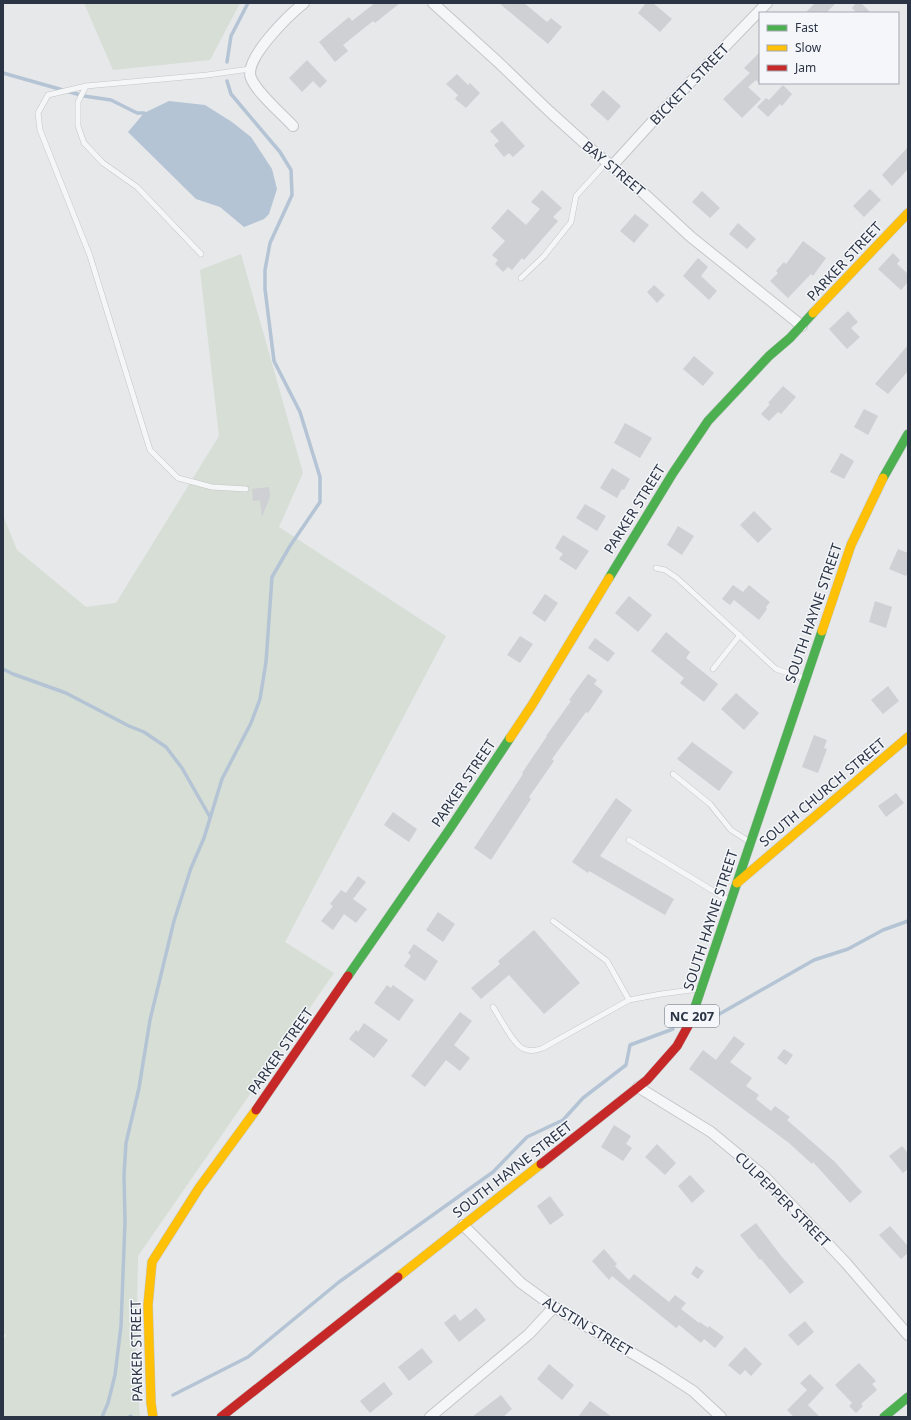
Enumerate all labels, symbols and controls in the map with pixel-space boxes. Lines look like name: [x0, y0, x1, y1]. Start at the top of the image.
legend: [759, 12, 899, 84]
text: Fast: [795, 19, 819, 36]
street label: BICKETT STREET: [645, 39, 733, 129]
text: Slow: [795, 39, 822, 56]
text: Jam: [794, 59, 816, 76]
street label: BAY STREET: [579, 136, 649, 200]
street label: PARKER STREET: [802, 217, 886, 305]
street label: PARKER STREET: [599, 461, 669, 557]
street label: SOUTH HAYNE STREET: [780, 540, 846, 685]
street label: SOUTH CHURCH STREET: [755, 733, 889, 850]
street label: PARKER STREET: [427, 735, 499, 830]
street label: SOUTH HAYNE STREET: [678, 847, 742, 993]
street label: PARKER STREET: [243, 1004, 317, 1098]
road number: NC 207: [665, 1005, 719, 1027]
street label: SOUTH HAYNE STREET: [448, 1116, 576, 1222]
street label: CULPEPPER STREET: [731, 1147, 835, 1251]
street label: AUSTIN STREET: [540, 1292, 636, 1360]
street label: PARKER STREET: [126, 1300, 146, 1402]

